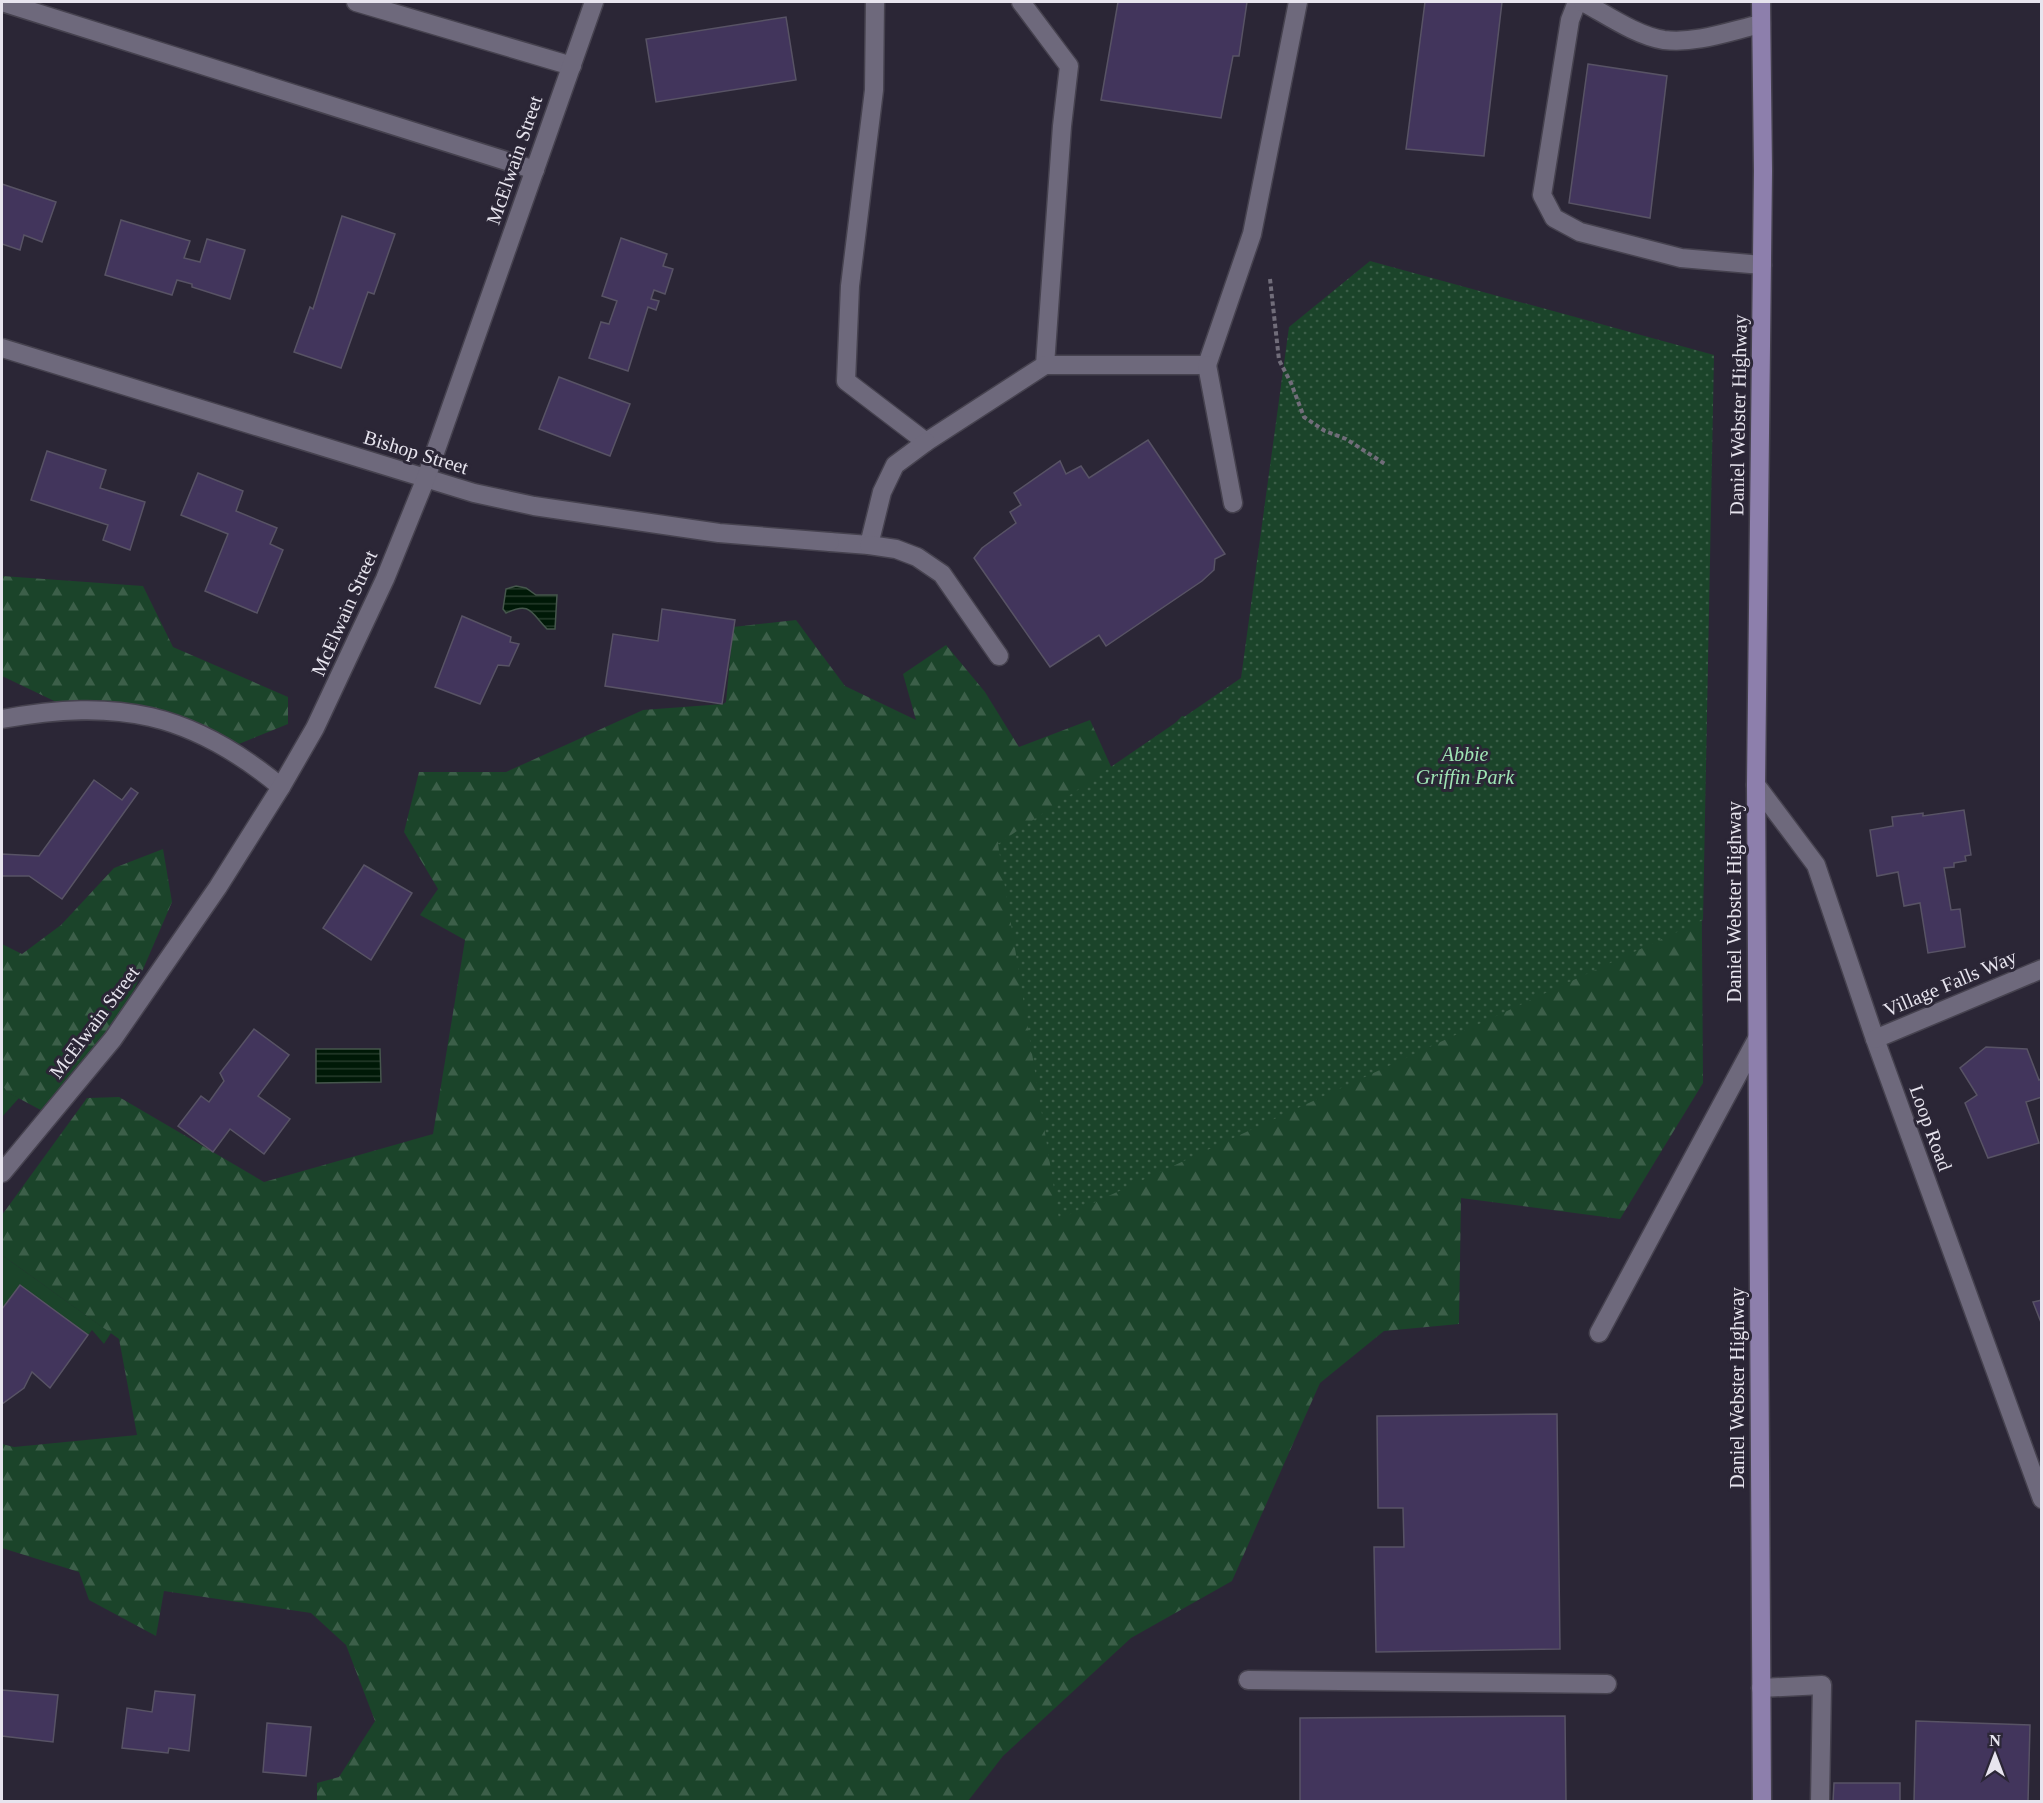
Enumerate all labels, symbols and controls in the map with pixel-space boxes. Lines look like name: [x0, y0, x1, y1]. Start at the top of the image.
street label: McElwain Street: [482, 92, 547, 227]
street label: Daniel Webster Highway: [1725, 314, 1752, 516]
street label: Bishop Street: [361, 426, 471, 479]
street label: McElwain Street: [307, 546, 382, 679]
park label: Abbie Griffin Park: [1416, 743, 1515, 789]
street label: Daniel Webster Highway: [1723, 801, 1746, 1003]
street label: Village Falls Way: [1880, 945, 2020, 1022]
street label: McElwain Street: [45, 961, 144, 1083]
street label: Loop Road: [1904, 1082, 1957, 1174]
street label: Daniel Webster Highway: [1726, 1287, 1749, 1489]
north arrow: [1965, 1725, 2025, 1785]
text: N: [1989, 1732, 2001, 1749]

